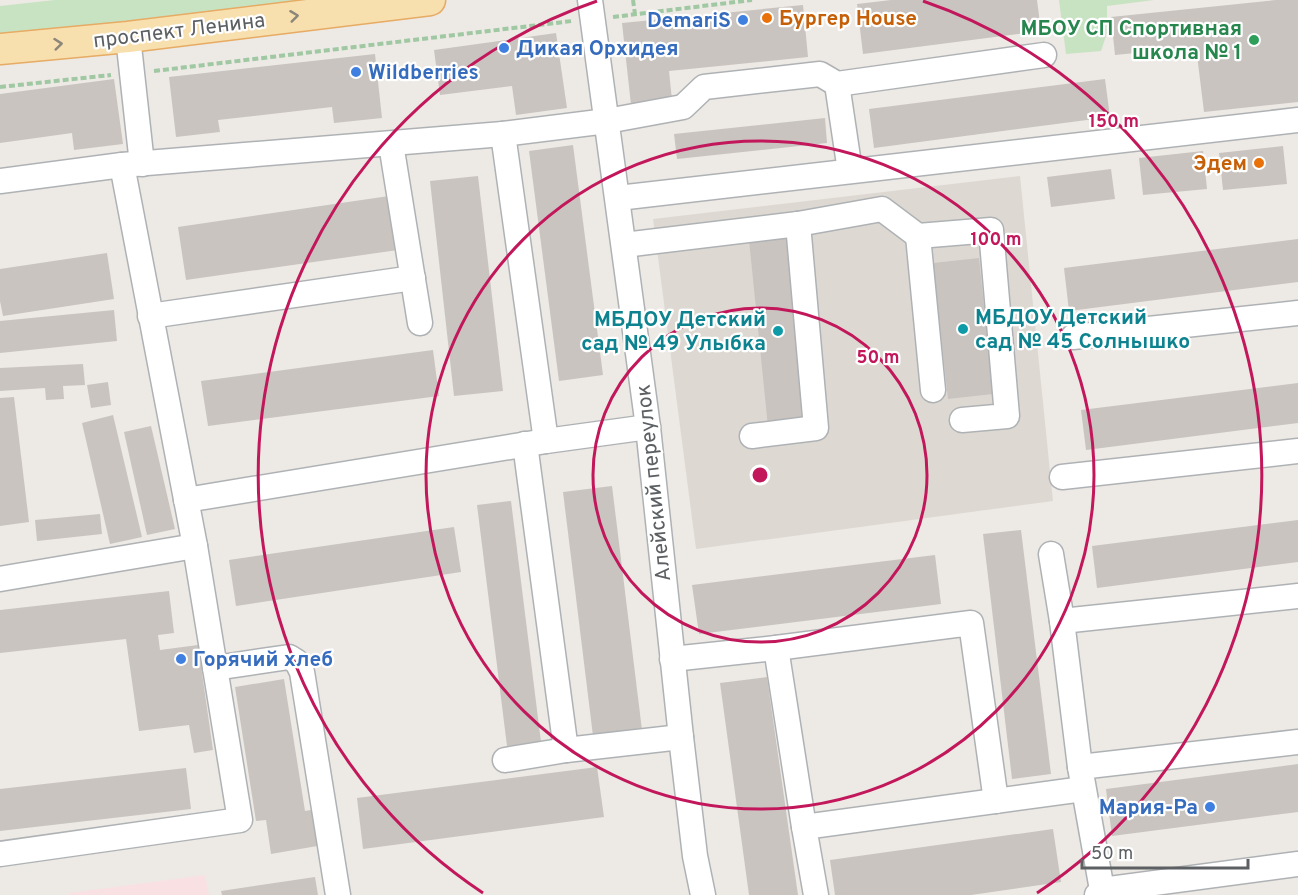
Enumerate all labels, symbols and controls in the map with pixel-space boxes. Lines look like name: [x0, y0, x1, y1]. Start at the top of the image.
place label: Бургер House: [779, 6, 917, 33]
street label: проспект Ленина: [92, 8, 267, 55]
place label: DemariS: [647, 8, 731, 35]
one-way arrow: [289, 11, 298, 23]
marker: Бургер House: [760, 11, 774, 25]
marker: DemariS: [736, 13, 750, 27]
place label: МБОУ СП Спортивная школа № 1: [1021, 16, 1242, 67]
marker: МБОУ СП Спортивная школа № 1: [1247, 33, 1261, 47]
place label: Дикая Орхидея: [516, 36, 679, 63]
one-way arrow: [54, 38, 63, 51]
marker: Дикая Орхидея: [497, 41, 511, 55]
place label: Wildberries: [368, 60, 479, 87]
marker: Wildberries: [349, 65, 363, 79]
text: 150 m: [1089, 111, 1139, 134]
place label: Эдем: [1193, 151, 1247, 178]
marker: Эдем: [1252, 156, 1266, 170]
text: 100 m: [970, 229, 1022, 252]
place label: МБДОУ Детский сад № 45 Солнышко: [975, 305, 1190, 356]
place label: МБДОУ Детский сад № 49 Улыбка: [581, 307, 766, 358]
marker: МБДОУ Детский сад № 45 Солнышко: [956, 322, 970, 336]
marker: МБДОУ Детский сад № 49 Улыбка: [771, 324, 785, 338]
text: 50 m: [856, 347, 900, 370]
street label: Алейский переулок: [631, 383, 678, 583]
centre of rings: [750, 465, 770, 485]
place label: Горячий хлеб: [193, 647, 333, 674]
marker: Горячий хлеб: [174, 652, 188, 666]
place label: Мария-Ра: [1099, 795, 1198, 822]
marker: Мария-Ра: [1203, 800, 1217, 814]
scale bar: [1082, 832, 1248, 870]
text: 50 m: [1091, 843, 1133, 866]

